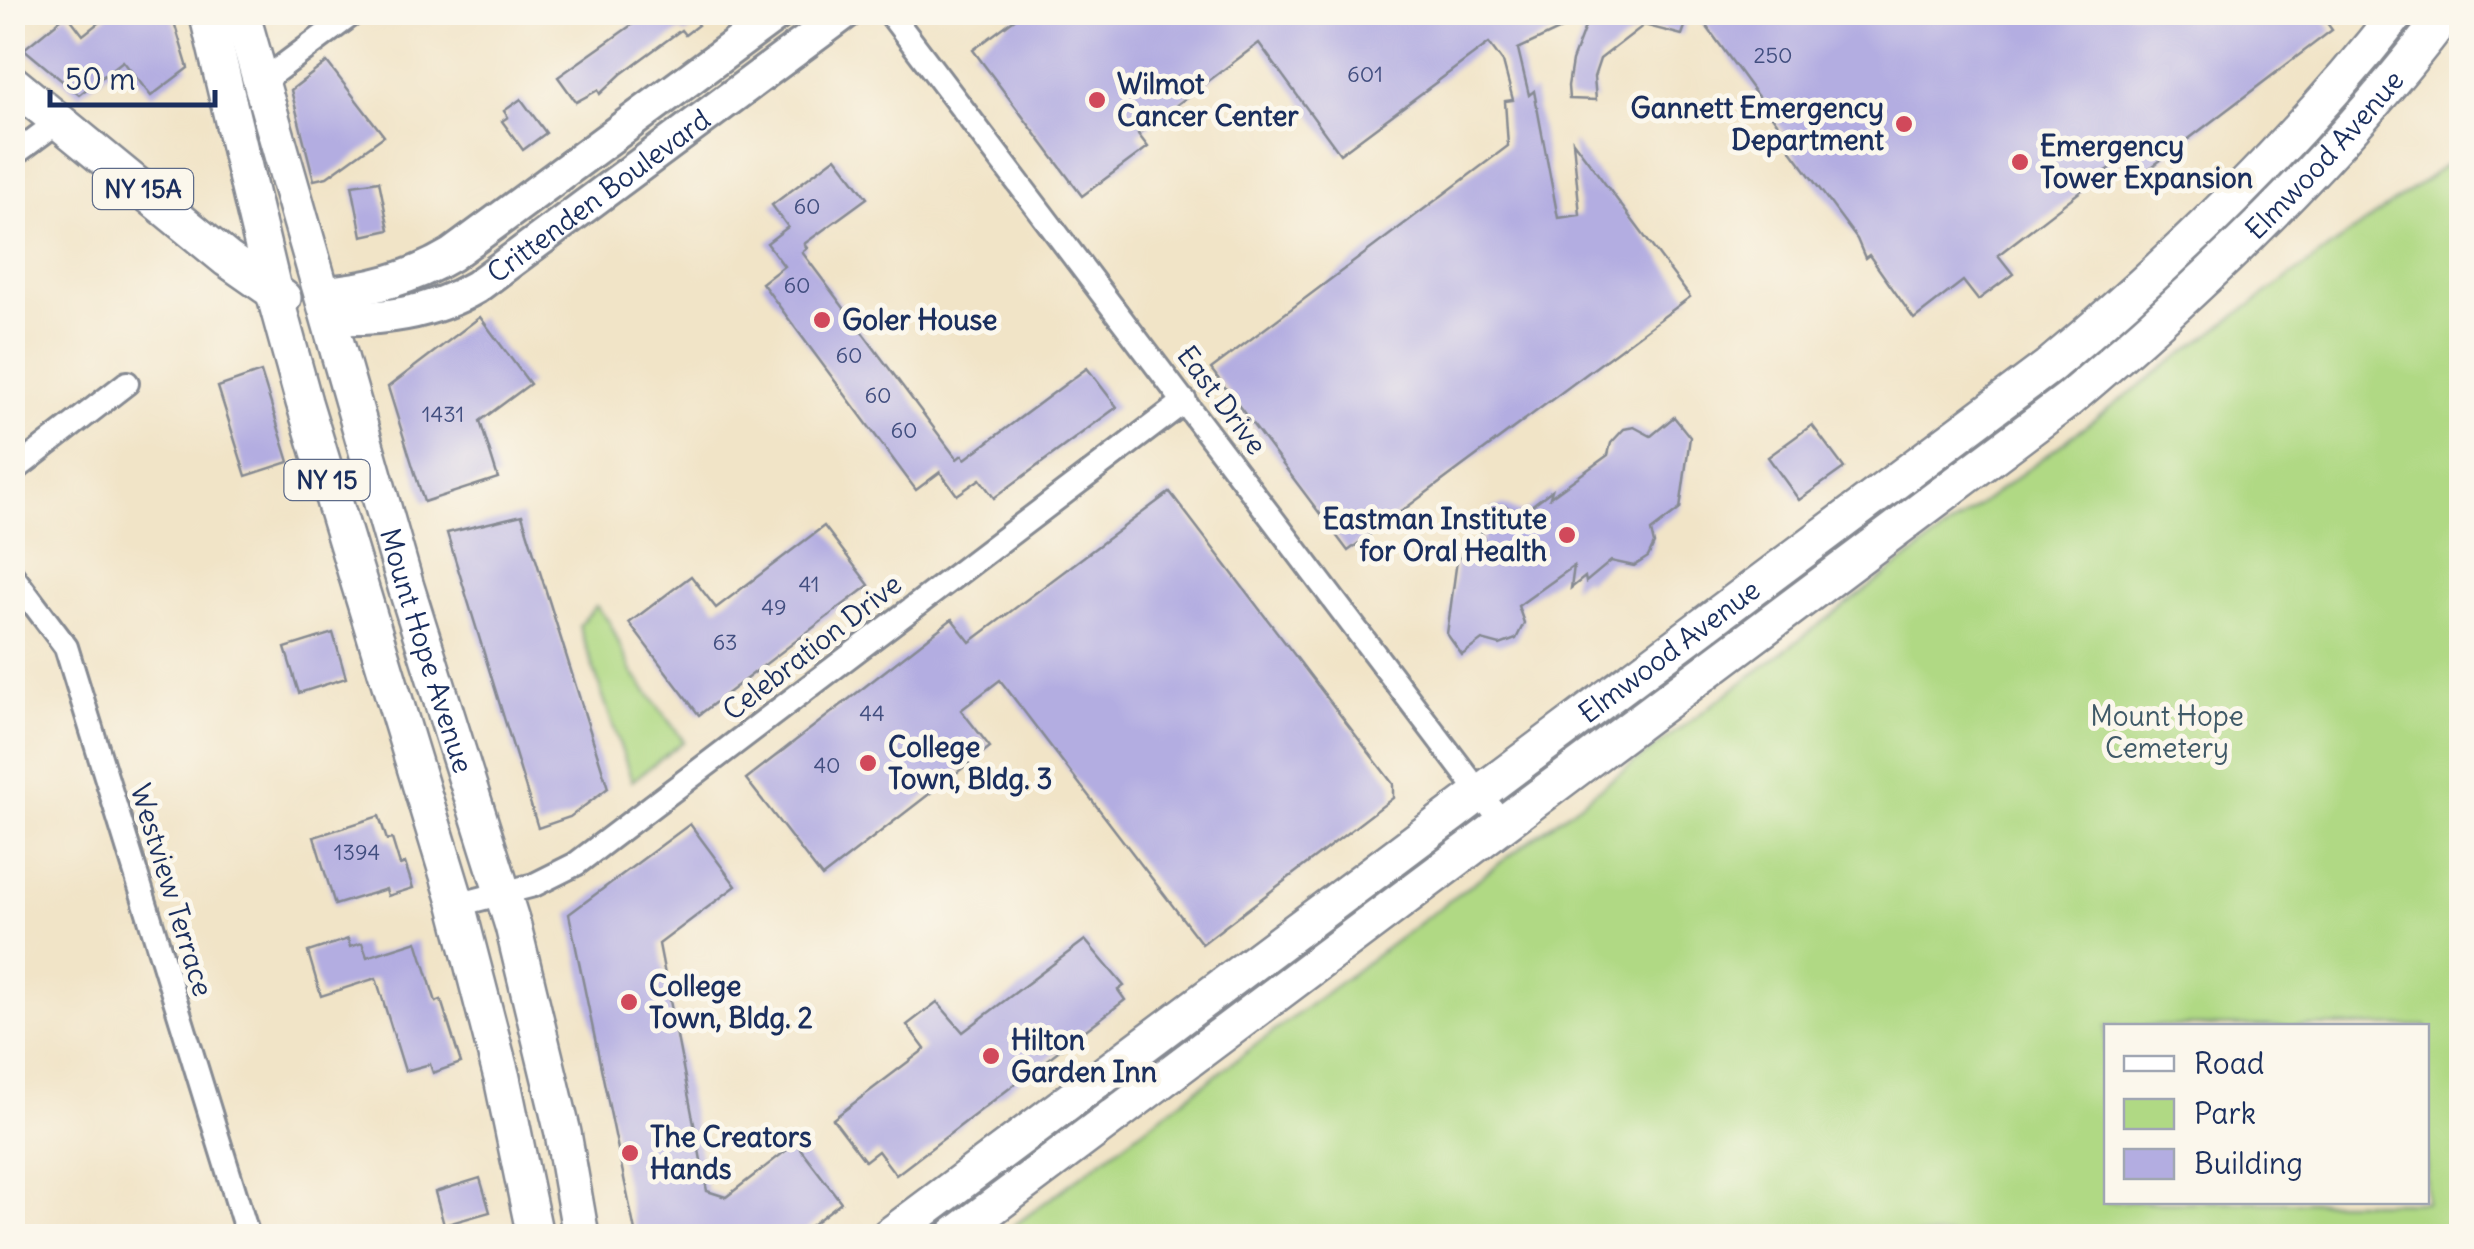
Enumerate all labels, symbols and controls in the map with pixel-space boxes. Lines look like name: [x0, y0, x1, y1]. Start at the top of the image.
house number: 250: [1753, 41, 1793, 69]
scale bar: [50, 45, 215, 107]
text: 50 m: [65, 60, 135, 98]
house number: 601: [1347, 60, 1383, 88]
street label: Elmwood Avenue: [2238, 63, 2411, 247]
place label: Wilmot Cancer Center: [1117, 66, 1299, 134]
marker: Wilmot Cancer Center: [1086, 89, 1108, 111]
place label: Gannett Emergency Department: [1631, 90, 1885, 158]
street label: Crittenden Boulevard: [480, 101, 717, 291]
marker: Gannett Emergency Department: [1893, 113, 1915, 135]
place label: Emergency Tower Expansion: [2040, 128, 2253, 196]
marker: Emergency Tower Expansion: [2009, 151, 2031, 173]
road number: NY 15A: [93, 169, 193, 209]
house number: 60: [793, 192, 821, 220]
house number: 60: [783, 271, 811, 299]
place label: Goler House: [842, 302, 997, 338]
marker: Goler House: [811, 309, 833, 331]
street label: East Drive: [1169, 338, 1275, 462]
house number: 60: [835, 341, 863, 369]
house number: 60: [864, 381, 892, 409]
house number: 1431: [422, 400, 464, 428]
house number: 60: [890, 416, 918, 444]
road number: NY 15: [284, 460, 370, 500]
place label: Eastman Institute for Oral Health: [1323, 501, 1547, 569]
street label: Mount Hope Avenue: [372, 524, 482, 777]
marker: Eastman Institute for Oral Health: [1556, 524, 1578, 546]
street label: Celebration Drive: [715, 566, 909, 728]
house number: 41: [798, 570, 820, 598]
street label: Elmwood Avenue: [1571, 571, 1767, 731]
house number: 49: [761, 593, 787, 621]
house number: 63: [712, 628, 738, 656]
park label: Mount Hope Cemetery: [2090, 698, 2244, 766]
house number: 44: [859, 699, 885, 727]
place label: College Town, Bldg. 3: [888, 729, 1052, 797]
house number: 40: [813, 751, 841, 779]
marker: College Town, Bldg. 3: [857, 752, 879, 774]
street label: Westview Terrace: [123, 779, 221, 1001]
house number: 1394: [334, 838, 380, 866]
place label: College Town, Bldg. 2: [649, 968, 813, 1036]
marker: College Town, Bldg. 2: [618, 991, 640, 1013]
place label: Hilton Garden Inn: [1011, 1022, 1157, 1090]
legend: [2104, 1024, 2429, 1204]
text: Road: [2194, 1044, 2264, 1082]
marker: Hilton Garden Inn: [980, 1045, 1002, 1067]
text: Park: [2194, 1094, 2256, 1132]
place label: The Creators Hands: [650, 1119, 812, 1187]
marker: The Creators Hands: [619, 1142, 641, 1164]
text: Building: [2194, 1144, 2303, 1182]

